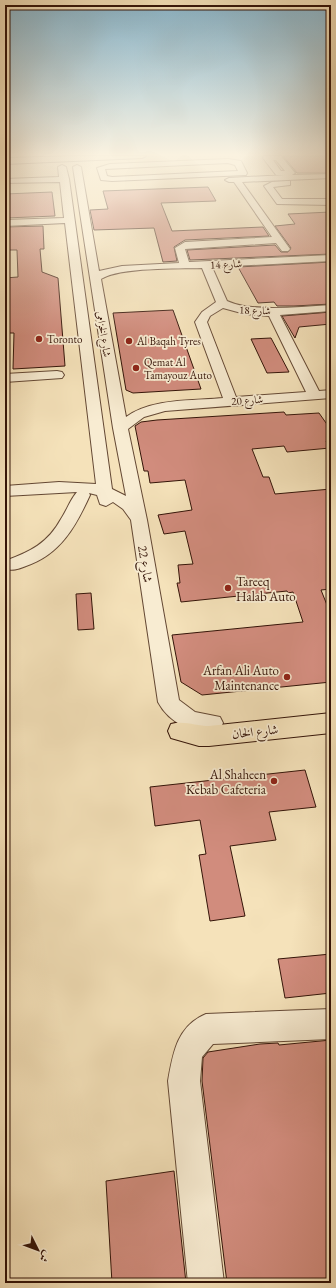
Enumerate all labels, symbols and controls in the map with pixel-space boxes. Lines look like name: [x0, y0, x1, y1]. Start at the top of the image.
street label: شارع 14: [210, 256, 242, 275]
street label: شارع 18: [239, 302, 271, 321]
street label: شارع الخزامى: [91, 310, 115, 358]
place label: Toronto: [47, 332, 83, 346]
marker: Toronto: [34, 334, 44, 344]
place label: Al Baqah Tyres: [136, 334, 201, 348]
marker: Al Baqah Tyres: [124, 336, 134, 346]
place label: Qemat Al Tamayouz Auto: [144, 355, 212, 382]
marker: Qemat Al Tamayouz Auto: [131, 363, 141, 373]
street label: شارع 20: [231, 392, 264, 411]
street label: شارع 22: [131, 544, 157, 584]
place label: Tareeq Halab Auto: [236, 573, 296, 605]
marker: Tareeq Halab Auto: [223, 583, 233, 593]
place label: Arfan Ali Auto Maintenance: [202, 662, 279, 694]
marker: Arfan Ali Auto Maintenance: [282, 672, 292, 682]
street label: شارع الخان: [231, 721, 279, 745]
place label: Al Shaheen Kebab Cafeteria: [186, 766, 267, 798]
marker: Al Shaheen Kebab Cafeteria: [269, 776, 279, 786]
north arrow: [18, 1230, 58, 1270]
text: ش: [37, 1248, 54, 1265]

